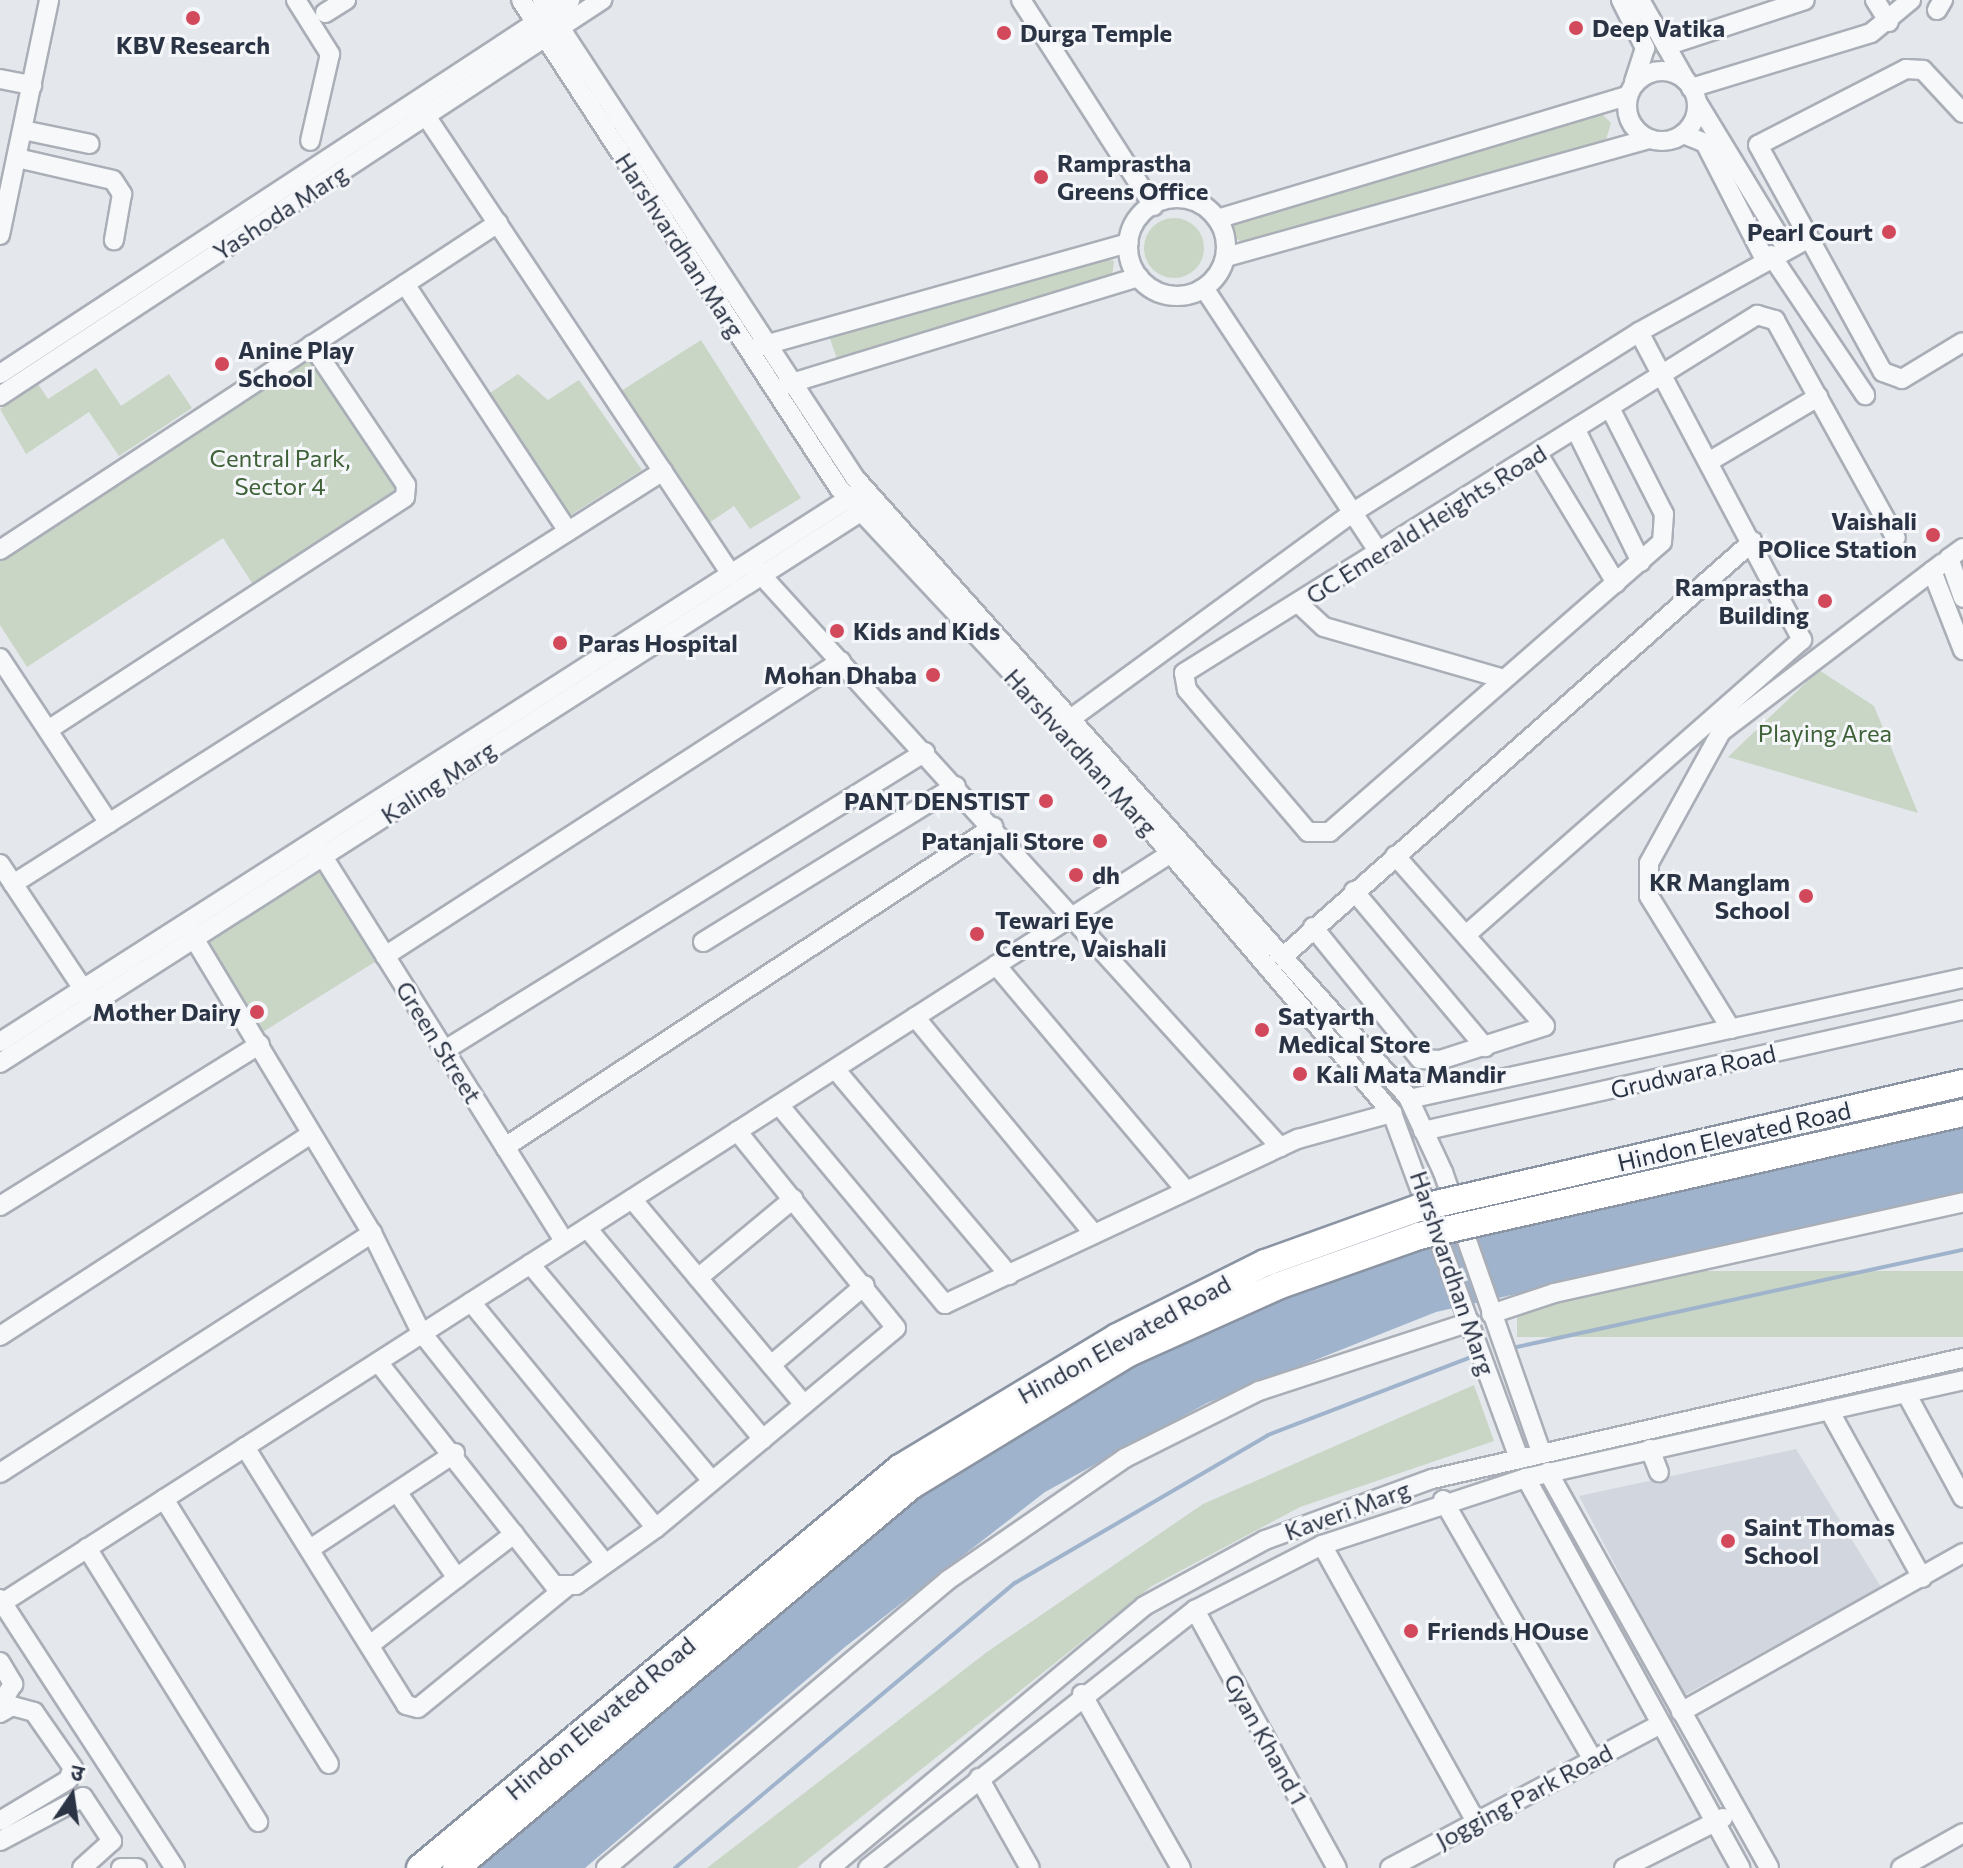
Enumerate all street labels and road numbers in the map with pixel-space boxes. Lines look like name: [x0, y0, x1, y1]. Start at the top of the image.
street label: Harshvardhan Marg: [610, 147, 750, 343]
street label: Yashoda Marg: [208, 158, 352, 266]
street label: GC Emerald Heights Road: [1301, 438, 1551, 610]
street label: Harshvardhan Marg: [999, 663, 1163, 841]
street label: Kaling Marg: [376, 734, 500, 830]
street label: Green Street: [390, 976, 488, 1108]
street label: Grudwara Road: [1608, 1038, 1778, 1104]
street label: Hindon Elevated Road: [1615, 1095, 1853, 1177]
street label: Harshvardhan Marg: [1404, 1167, 1502, 1379]
street label: Hindon Elevated Road: [1013, 1269, 1235, 1409]
street label: Kaveri Marg: [1280, 1474, 1414, 1546]
street label: Hindon Elevated Road: [499, 1630, 701, 1806]
street label: Gyan Khand 1: [1218, 1669, 1314, 1809]
street label: Jogging Park Road: [1431, 1737, 1617, 1855]

